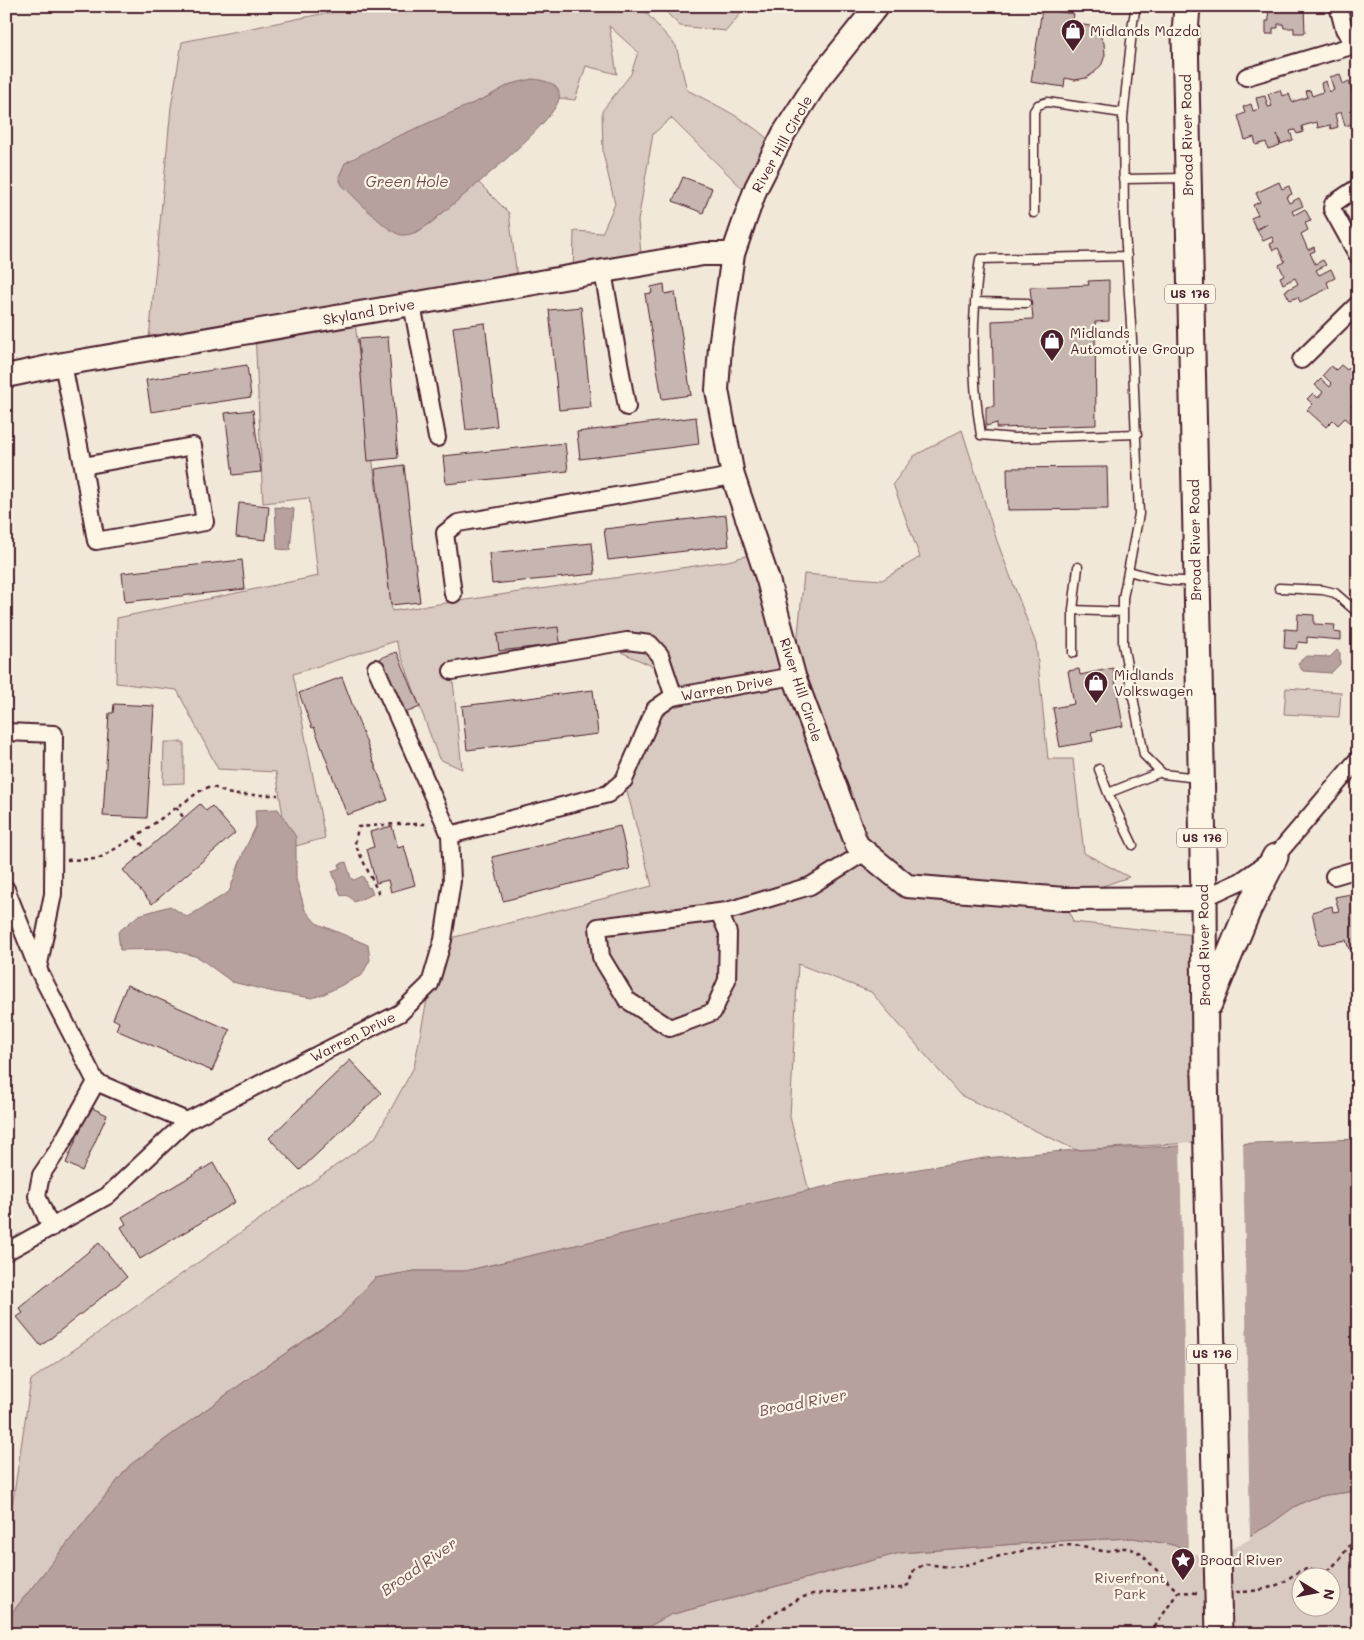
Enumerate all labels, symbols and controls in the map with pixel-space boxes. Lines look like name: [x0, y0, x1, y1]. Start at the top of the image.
shop icon: Midlands Mazda: [1060, 18, 1086, 52]
place label: Midlands Mazda: [1090, 21, 1200, 40]
street label: Broad River Road: [1176, 74, 1197, 196]
street label: River Hill Circle: [747, 92, 816, 196]
water label: Green Hole: [366, 171, 448, 191]
road number: US 176: [1165, 284, 1215, 304]
street label: Skyland Drive: [321, 294, 416, 329]
place label: Midlands Automotive Group: [1070, 323, 1194, 358]
shop icon: Midlands Automotive Group: [1039, 328, 1065, 362]
street label: Broad River Road: [1184, 479, 1205, 601]
street label: River Hill Circle: [776, 635, 827, 744]
place label: Midlands Volkswagen: [1114, 665, 1193, 700]
street label: Warren Drive: [679, 670, 774, 705]
shop icon: Midlands Volkswagen: [1083, 670, 1109, 704]
road number: US 176: [1177, 828, 1227, 848]
street label: Broad River Road: [1193, 884, 1214, 1006]
street label: Warren Drive: [307, 1007, 399, 1066]
road number: US 176: [1187, 1345, 1237, 1364]
water label: Broad River: [758, 1384, 849, 1420]
water label: Broad River: [377, 1532, 461, 1600]
place icon: Broad River: [1170, 1547, 1196, 1581]
place label: Broad River: [1200, 1550, 1282, 1569]
park label: Riverfront Park: [1094, 1568, 1166, 1603]
north arrow: [1292, 1568, 1342, 1618]
text: N: [1319, 1587, 1340, 1601]

